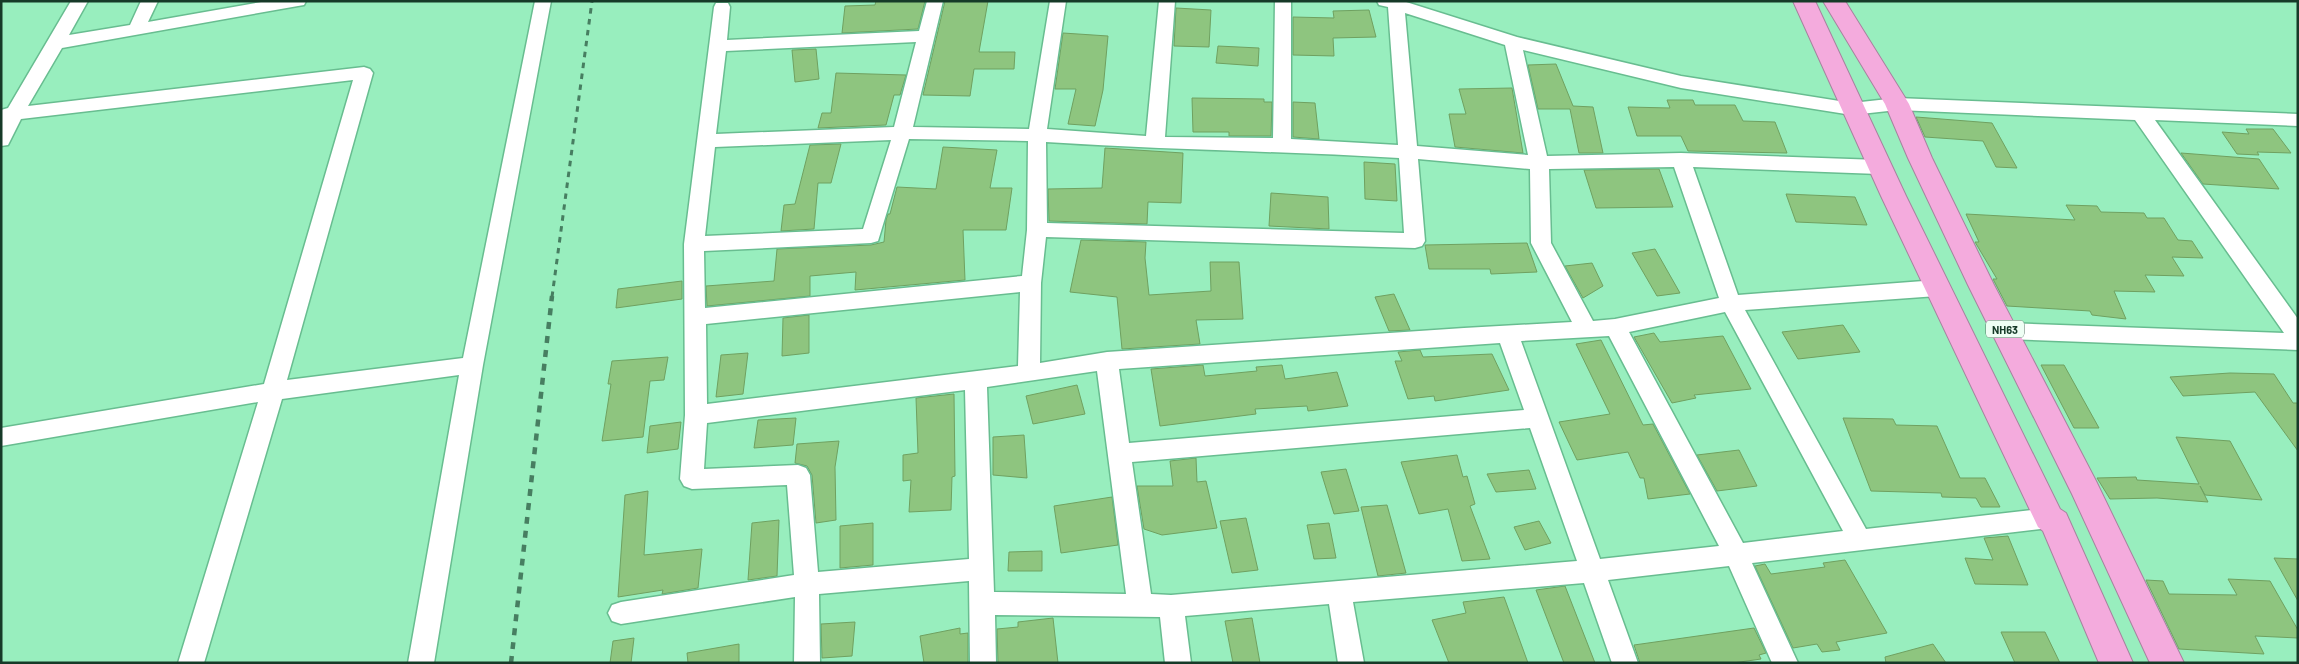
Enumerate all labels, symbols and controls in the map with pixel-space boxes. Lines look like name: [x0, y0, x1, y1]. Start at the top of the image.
road number: NH63: [1986, 320, 2024, 338]

